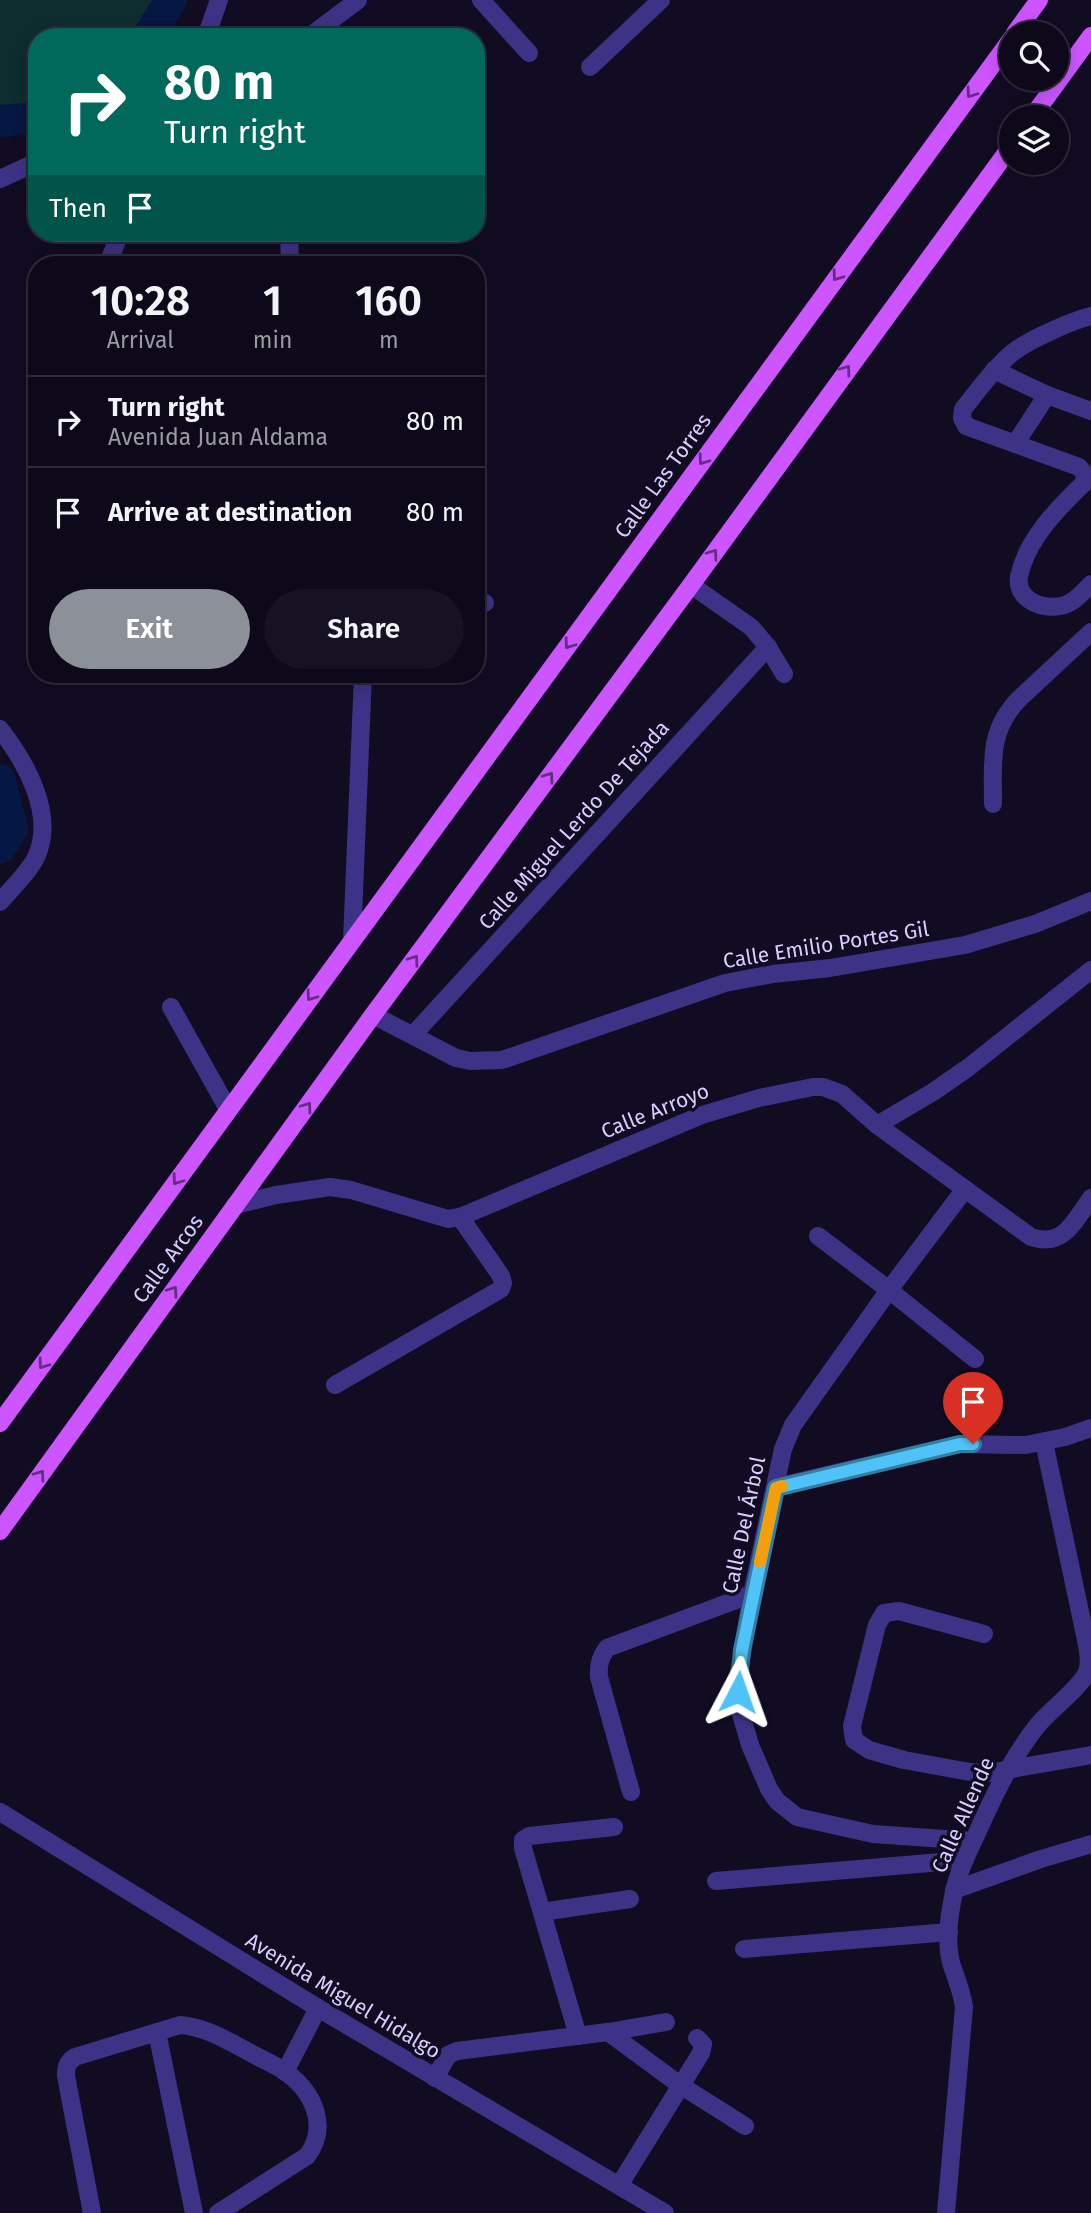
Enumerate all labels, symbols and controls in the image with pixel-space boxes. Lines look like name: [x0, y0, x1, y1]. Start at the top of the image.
map controls: [999, 21, 1069, 175]
button: search: [999, 21, 1069, 91]
text: 80 m: [164, 53, 274, 112]
icon: right: [49, 56, 140, 147]
one-way arrow: [967, 85, 979, 98]
button: layers: [999, 105, 1069, 175]
text: Turn right: [164, 113, 306, 151]
icon: arrive: [121, 189, 159, 227]
text: Then: [49, 193, 107, 224]
one-way arrow: [833, 269, 845, 281]
text: 10:28: [91, 276, 190, 326]
text: 1: [263, 276, 282, 326]
text: 160: [355, 276, 422, 326]
text: Arrival: [107, 326, 174, 354]
text: min: [253, 326, 293, 354]
text: m: [379, 326, 399, 354]
one-way arrow: [838, 365, 850, 378]
text: Turn right: [108, 392, 225, 423]
icon: right: [49, 403, 87, 441]
text: 80 m: [406, 406, 464, 437]
street label: Calle Las Torres: [609, 408, 717, 543]
text: Avenida Juan Aldama: [108, 423, 328, 451]
one-way arrow: [699, 452, 711, 465]
icon: arrive: [49, 494, 87, 532]
text: Arrive at destination: [108, 497, 352, 528]
text: 80 m: [406, 497, 464, 528]
one-way arrow: [705, 549, 717, 562]
button: Exit: [49, 589, 250, 669]
button: Share: [264, 589, 464, 669]
one-way arrow: [564, 636, 577, 649]
street label: Calle Miguel Lerdo De Tejada: [473, 715, 675, 935]
one-way arrow: [541, 772, 553, 785]
street label: Calle Emilio Portes Gil: [721, 916, 931, 974]
one-way arrow: [406, 955, 418, 968]
one-way arrow: [307, 988, 320, 1001]
street label: Calle Arroyo: [597, 1078, 713, 1144]
one-way arrow: [299, 1102, 311, 1115]
one-way arrow: [173, 1172, 185, 1184]
street label: Calle Arcos: [127, 1209, 209, 1308]
one-way arrow: [165, 1286, 177, 1299]
one-way arrow: [39, 1356, 51, 1369]
pin: [943, 1372, 1003, 1444]
icon: arrive: [954, 1383, 992, 1421]
street label: Calle Del Árbol: [717, 1454, 771, 1596]
one-way arrow: [32, 1470, 44, 1483]
position arrow: [701, 1655, 775, 1729]
street label: Calle Allende: [926, 1753, 1000, 1877]
street label: Avenida Miguel Hidalgo: [241, 1927, 445, 2065]

